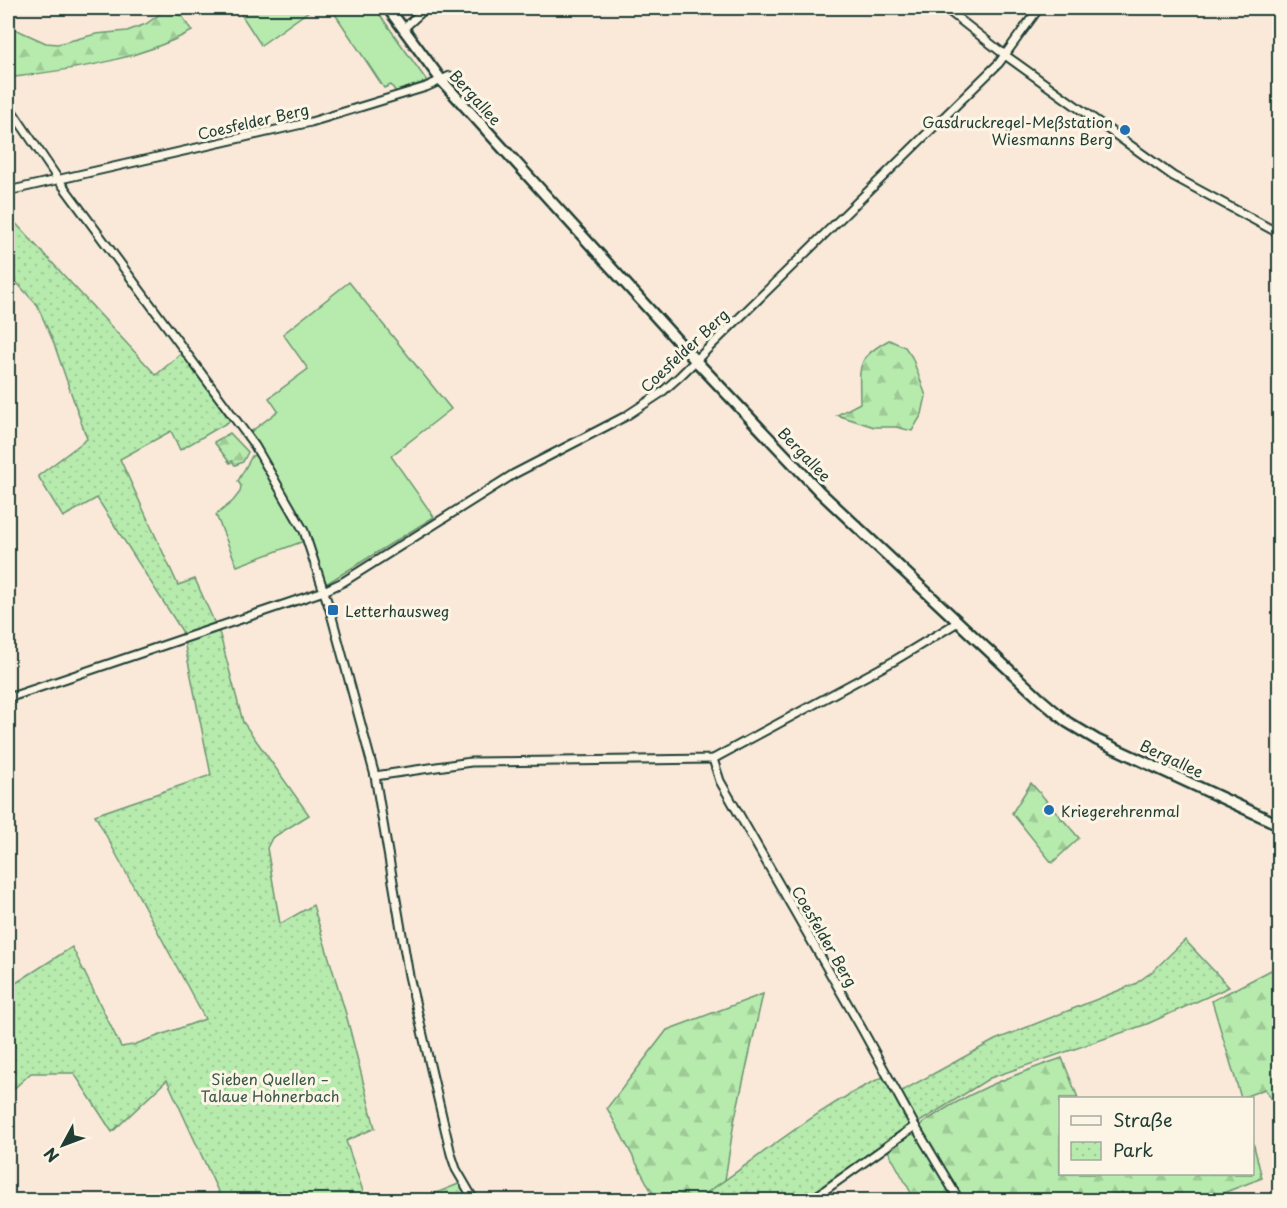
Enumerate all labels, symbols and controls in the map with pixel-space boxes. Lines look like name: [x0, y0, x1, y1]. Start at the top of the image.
street label: Bergallee: [445, 64, 507, 130]
street label: Coesfelder Berg: [195, 97, 311, 145]
place label: Gasdruckregel-Meßstation Wiesmanns Berg: [922, 110, 1113, 150]
marker: Gasdruckregel-Meßstation Wiesmanns Berg: [1118, 123, 1132, 137]
street label: Coesfelder Berg: [635, 303, 733, 397]
street label: Bergallee: [773, 422, 837, 486]
place label: Letterhausweg: [345, 599, 449, 622]
marker: Letterhausweg: [326, 603, 340, 617]
street label: Bergallee: [1136, 733, 1208, 783]
place label: Kriegerehrenmal: [1061, 799, 1180, 822]
marker: Kriegerehrenmal: [1042, 803, 1056, 817]
street label: Coesfelder Berg: [787, 881, 863, 991]
park label: Sieben Quellen – Talaue Hohnerbach: [201, 1067, 339, 1107]
legend: [1059, 1097, 1254, 1175]
text: Straße: [1113, 1106, 1173, 1133]
north arrow: [33, 1115, 93, 1175]
text: Park: [1113, 1136, 1153, 1163]
text: N: [38, 1143, 64, 1168]

